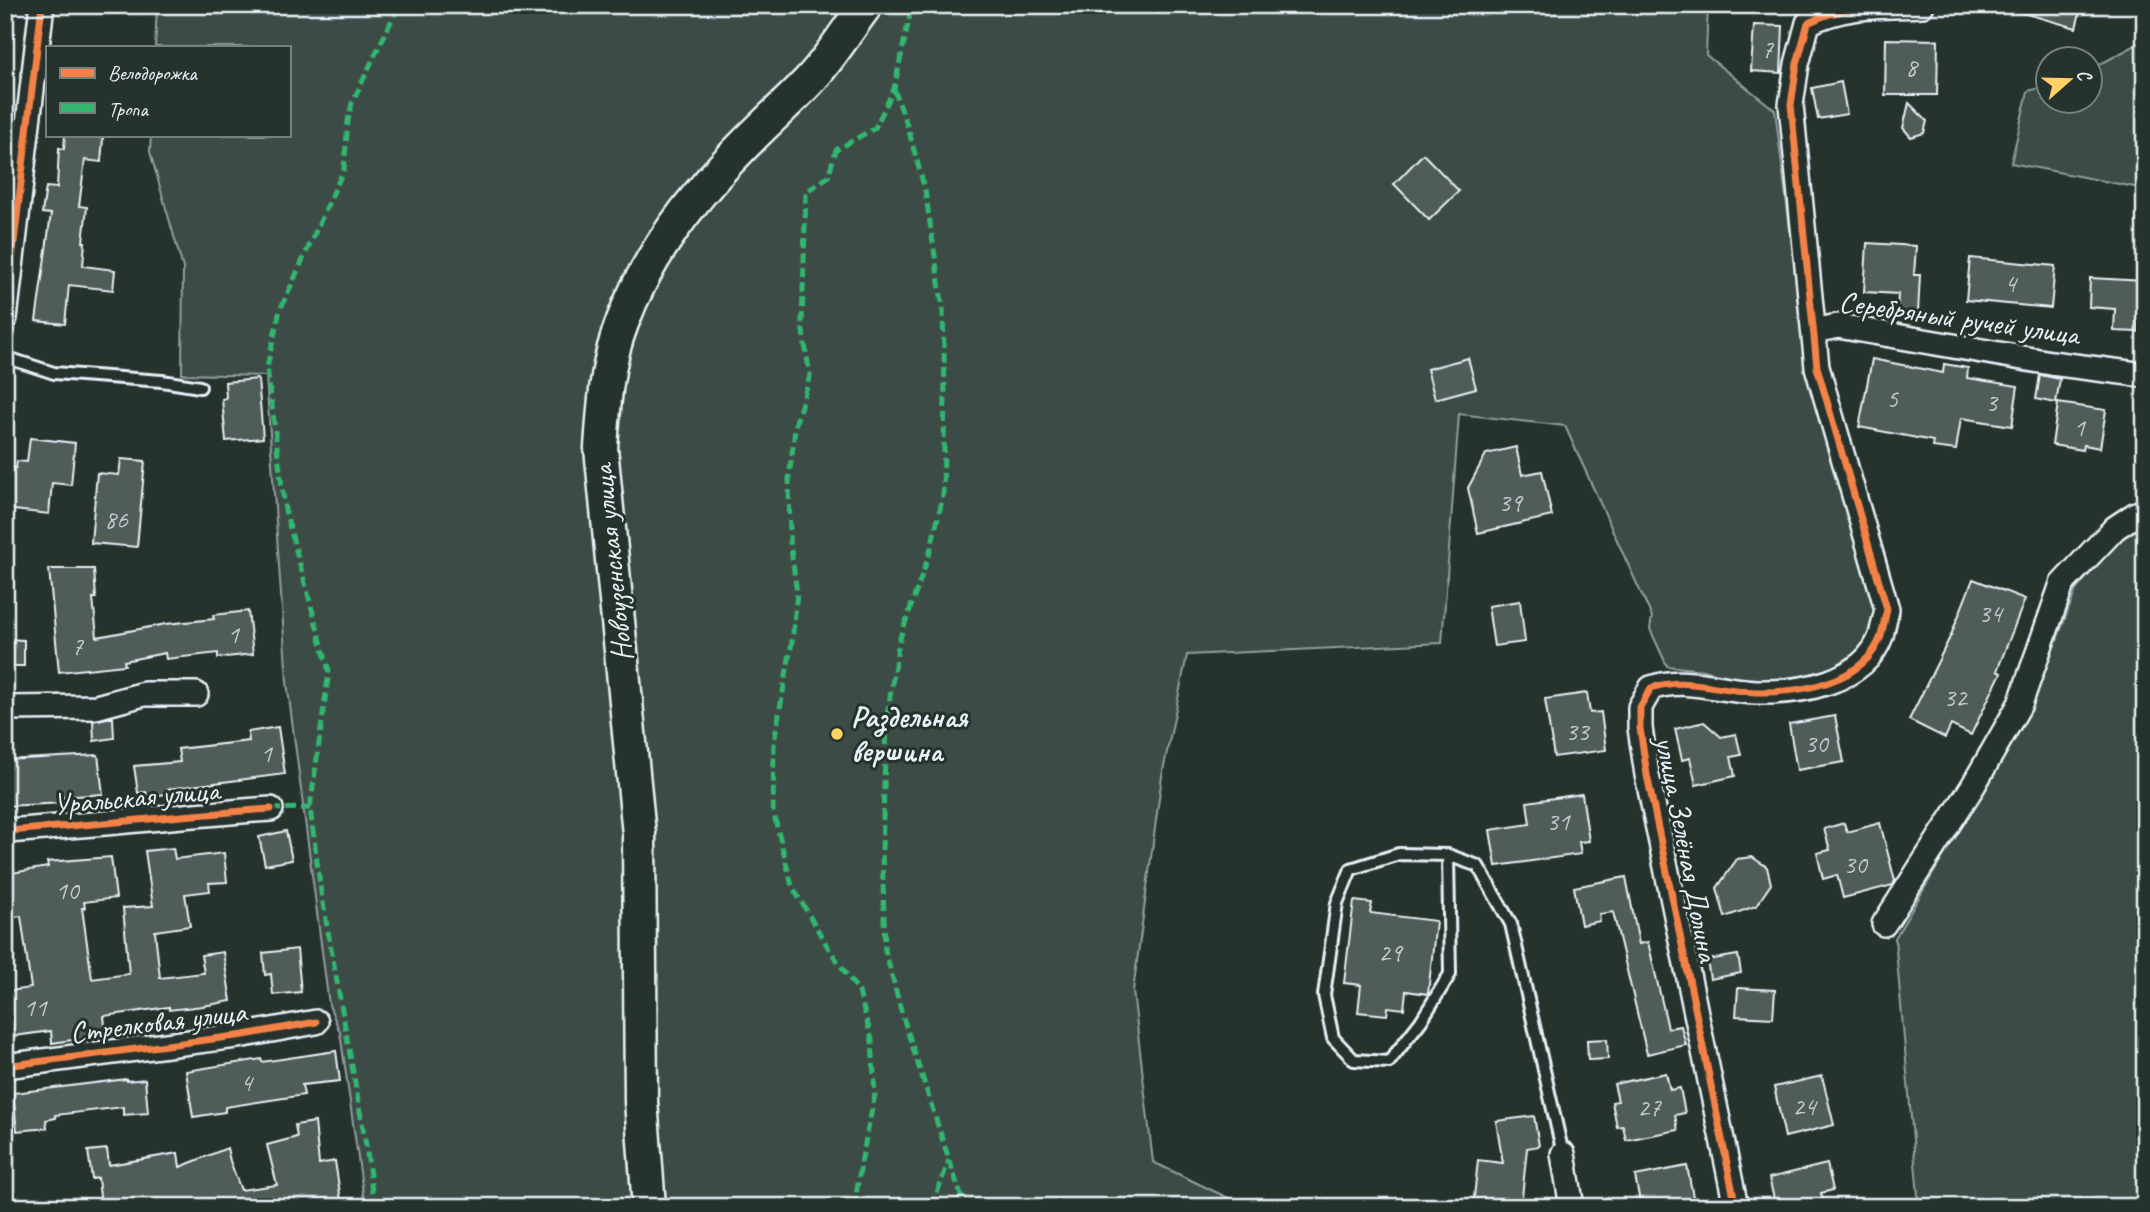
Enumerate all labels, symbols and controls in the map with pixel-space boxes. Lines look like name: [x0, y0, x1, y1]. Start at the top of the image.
house number: 7: [1761, 33, 1774, 66]
legend: [46, 46, 290, 136]
north arrow: [2035, 46, 2104, 116]
house number: 8: [1905, 51, 1919, 84]
text: Велодорожка: [108, 60, 198, 86]
text: С: [2071, 66, 2098, 86]
text: Тропа: [108, 96, 149, 122]
house number: 4: [2004, 267, 2018, 300]
street label: Серебряный ручей улица: [1837, 282, 2084, 354]
house number: 5: [1886, 382, 1899, 415]
house number: 3: [1985, 386, 1999, 419]
house number: 1: [2073, 411, 2086, 444]
street label: Новоузенская улица: [582, 460, 641, 663]
house number: 39: [1498, 486, 1524, 519]
house number: 86: [104, 503, 129, 536]
house number: 34: [1978, 597, 2004, 630]
house number: 1: [227, 618, 240, 651]
house number: 7: [71, 630, 84, 663]
house number: 32: [1943, 681, 1969, 714]
place label: Раздельная вершина: [851, 698, 969, 770]
house number: 33: [1565, 715, 1591, 748]
marker: Раздельная вершина: [829, 726, 845, 742]
house number: 30: [1804, 727, 1830, 760]
street label: улица Зелёная Долина: [1646, 731, 1728, 967]
house number: 1: [260, 737, 273, 770]
street label: Уральская улица: [51, 771, 223, 823]
house number: 31: [1546, 805, 1571, 838]
house number: 30: [1843, 848, 1869, 881]
house number: 10: [55, 874, 81, 907]
house number: 29: [1378, 936, 1404, 969]
house number: 11: [23, 991, 48, 1024]
street label: Стрелковая улица: [68, 992, 250, 1052]
house number: 4: [240, 1066, 254, 1099]
house number: 24: [1792, 1090, 1818, 1123]
house number: 27: [1637, 1091, 1662, 1124]

